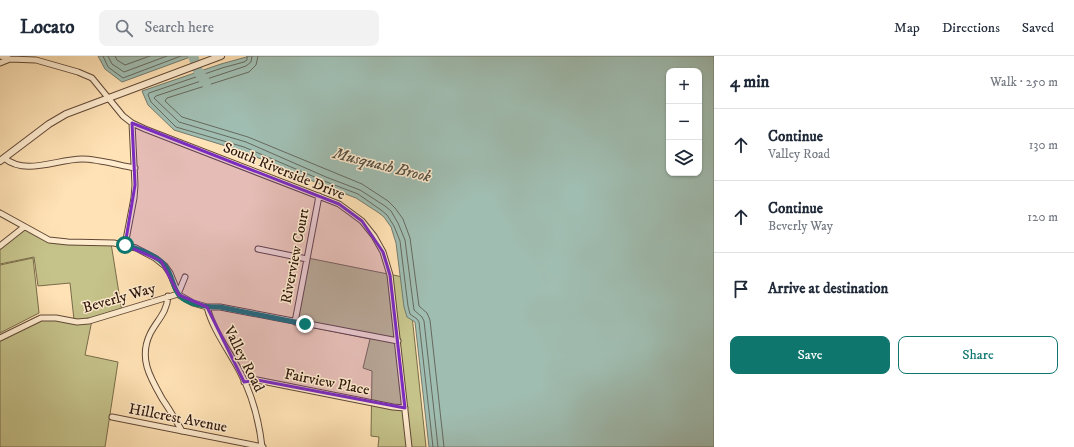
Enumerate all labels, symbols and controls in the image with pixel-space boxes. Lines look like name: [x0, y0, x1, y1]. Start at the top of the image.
search box: [99, 10, 379, 46]
text: Locato: [20, 16, 75, 39]
icon: search: [113, 17, 135, 39]
text: Search here: [145, 18, 214, 37]
text: Map: [894, 19, 920, 37]
text: Directions: [942, 19, 1000, 37]
text: Saved: [1022, 19, 1054, 37]
map controls: [666, 68, 702, 176]
button: +: [666, 68, 702, 104]
text: 4 min: [730, 71, 769, 93]
text: Walk · 250 m: [990, 74, 1058, 90]
button: −: [666, 104, 702, 140]
text: Continue: [768, 127, 823, 146]
icon: ahead: [730, 134, 752, 156]
text: 130 m: [1029, 137, 1058, 153]
street label: South Riverside Drive: [220, 138, 348, 204]
button: layers: [666, 140, 702, 176]
water label: Musquash Brook: [330, 143, 433, 187]
text: Valley Road: [768, 146, 830, 162]
text: Continue: [768, 199, 823, 218]
icon: ahead: [730, 206, 752, 228]
street label: Riverview Court: [276, 207, 314, 305]
text: 120 m: [1027, 209, 1058, 225]
text: Beverly Way: [768, 218, 833, 234]
route start: [116, 236, 134, 254]
street label: Beverly Way: [80, 278, 158, 317]
icon: arrive: [730, 278, 752, 300]
text: Arrive at destination: [768, 279, 888, 298]
route end: [296, 315, 314, 333]
street label: Valley Road: [219, 322, 269, 396]
button: Save: [730, 336, 890, 374]
button: Share: [898, 336, 1058, 374]
street label: Fairview Place: [283, 364, 371, 400]
street label: Hillcrest Avenue: [127, 399, 229, 437]

